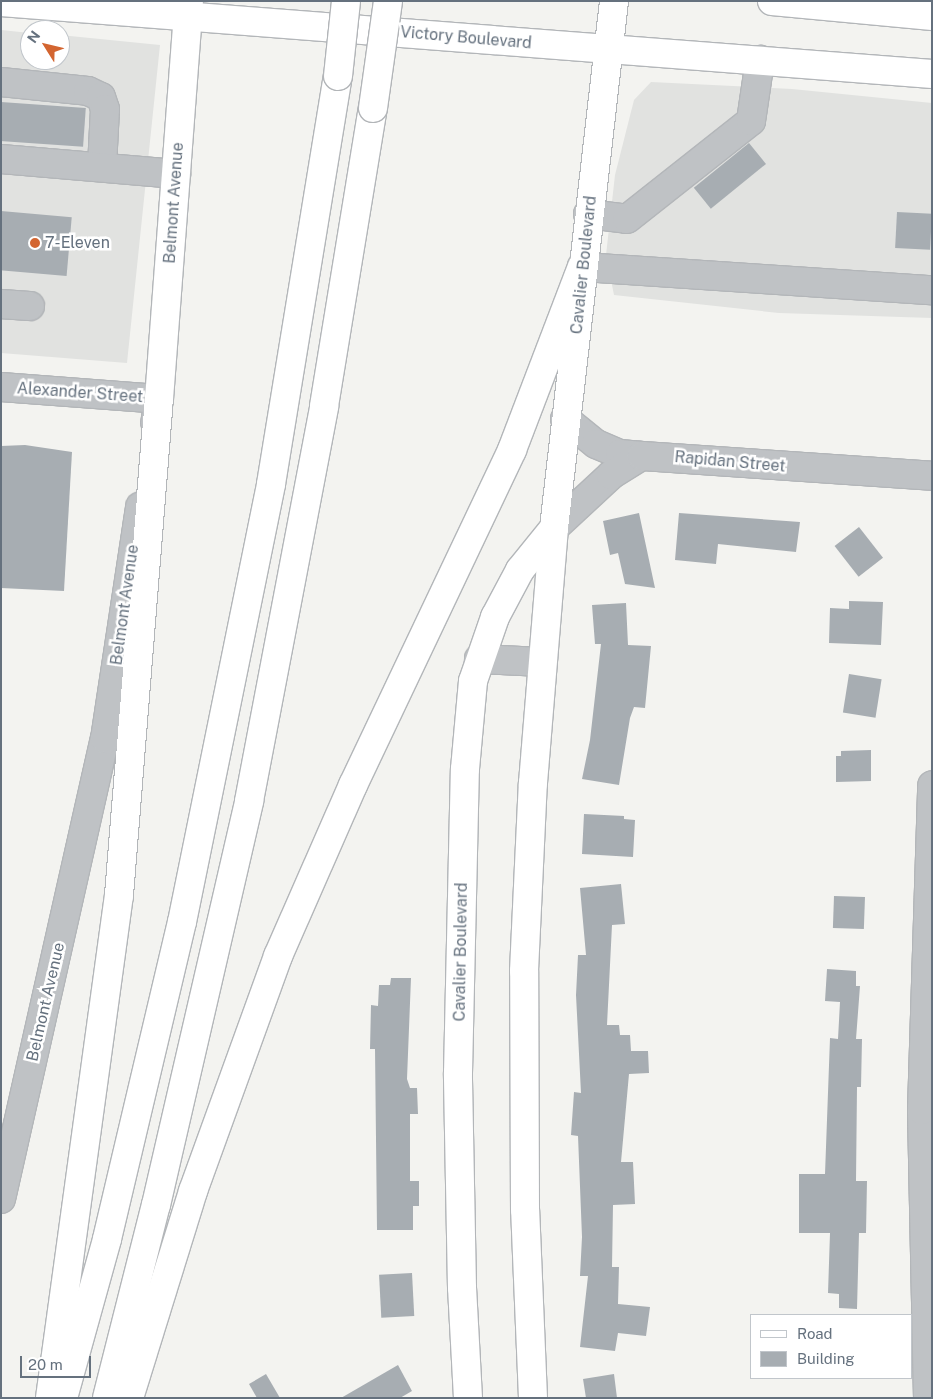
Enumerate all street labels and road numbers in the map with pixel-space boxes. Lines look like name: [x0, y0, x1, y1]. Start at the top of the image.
street label: Victory Boulevard: [399, 23, 533, 53]
street label: Belmont Avenue: [160, 142, 188, 264]
street label: Cavalier Boulevard: [567, 195, 601, 335]
street label: Alexander Street: [16, 379, 144, 407]
street label: Rapidan Street: [674, 448, 786, 476]
street label: Belmont Avenue: [107, 544, 143, 666]
street label: Cavalier Boulevard: [450, 882, 472, 1022]
street label: Belmont Avenue: [23, 941, 69, 1063]

